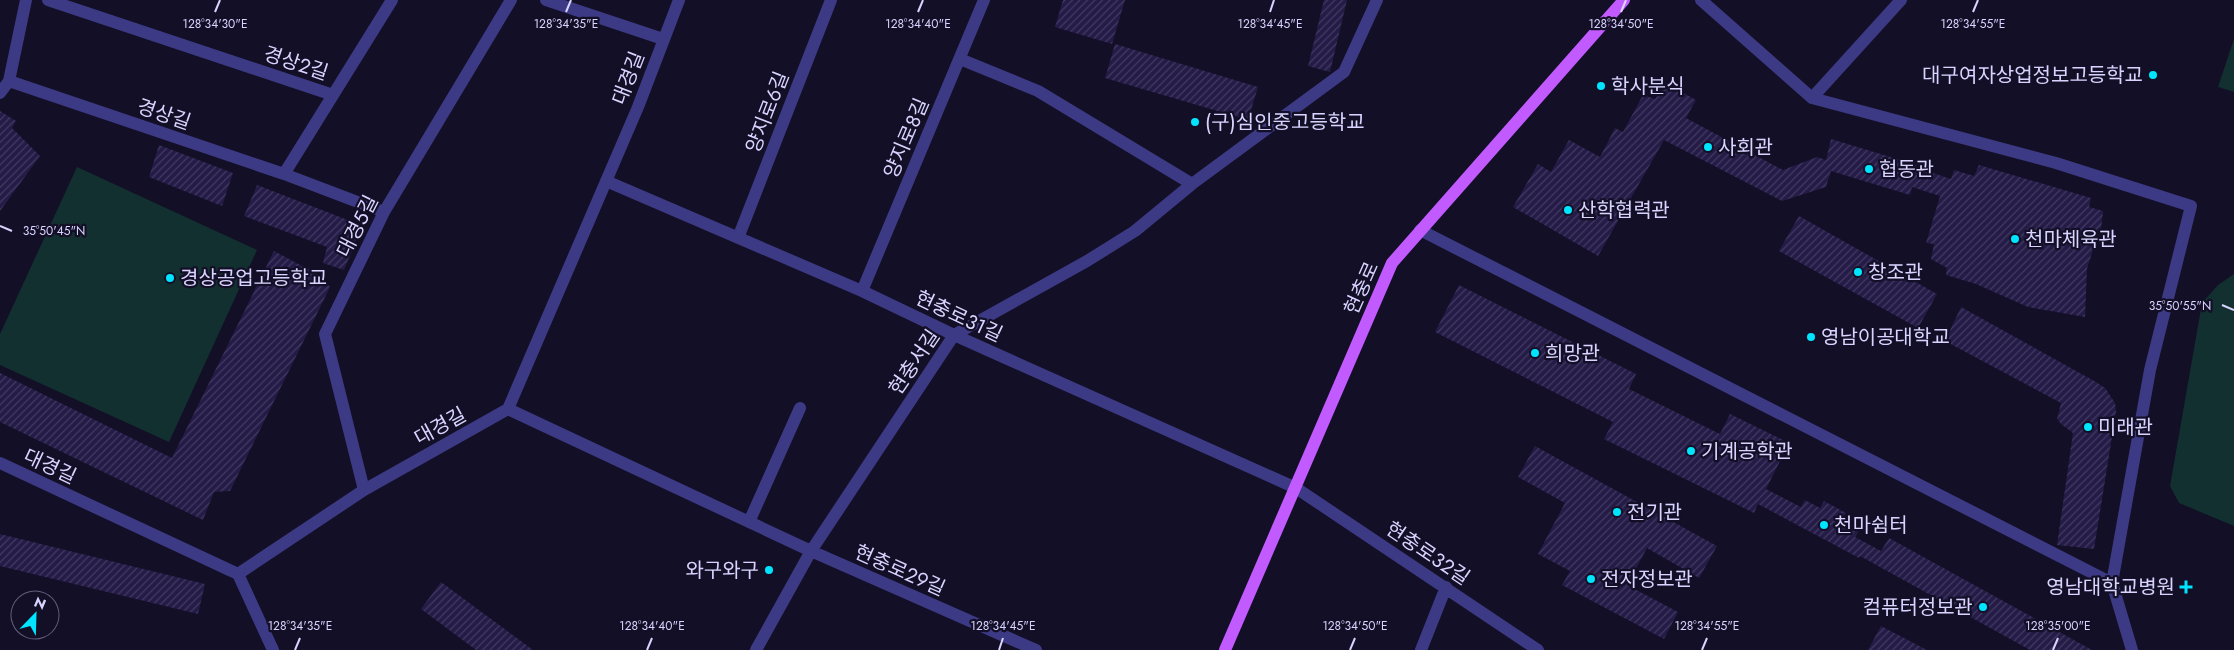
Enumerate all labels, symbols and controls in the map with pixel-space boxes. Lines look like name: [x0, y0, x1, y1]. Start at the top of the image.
text: 128°34'30"E: [182, 15, 248, 33]
text: 128°34'35"E: [534, 15, 598, 33]
text: 128°34'40"E: [885, 15, 951, 33]
text: 128°34'45"E: [1237, 15, 1303, 33]
text: 128°34'50"E: [1588, 15, 1654, 33]
text: 128°34'55"E: [1941, 15, 2005, 33]
street label: 경상2길: [260, 39, 332, 88]
street label: 대경길: [605, 47, 652, 109]
place label: 대구여자상업정보고등학교: [1922, 61, 2143, 90]
street label: 양지로6길: [739, 67, 796, 157]
marker: 대구여자상업정보고등학교: [2147, 69, 2159, 81]
place label: 학사분식: [1611, 72, 1685, 101]
marker: 학사분식: [1595, 80, 1607, 92]
street label: 경상길: [133, 92, 195, 137]
street label: 양지로8길: [877, 94, 936, 183]
place label: (구)심인중고등학교: [1205, 108, 1365, 137]
marker: (구)심인중고등학교: [1189, 116, 1201, 128]
place label: 사회관: [1718, 133, 1773, 162]
marker: 사회관: [1702, 141, 1714, 153]
place label: 협동관: [1879, 155, 1934, 184]
marker: 협동관: [1863, 163, 1875, 175]
street label: 대경5길: [329, 190, 385, 262]
place label: 산학협력관: [1578, 196, 1670, 225]
marker: 산학협력관: [1562, 204, 1574, 216]
text: 35°50'45"N: [23, 222, 85, 240]
place label: 천마체육관: [2025, 225, 2117, 254]
marker: 천마체육관: [2009, 233, 2021, 245]
street label: 현충로: [1337, 257, 1386, 319]
place label: 창조관: [1868, 258, 1923, 287]
place label: 경상공업고등학교: [180, 264, 327, 293]
marker: 창조관: [1852, 266, 1864, 278]
marker: 경상공업고등학교: [164, 272, 176, 284]
street label: 현충로31길: [910, 284, 1007, 349]
text: 35°50'55"N: [2149, 297, 2211, 315]
place label: 영남이공대학교: [1821, 323, 1950, 352]
street label: 현충서길: [882, 324, 947, 401]
marker: 영남이공대학교: [1805, 331, 1817, 343]
place label: 희망관: [1545, 339, 1600, 368]
marker: 희망관: [1529, 347, 1541, 359]
street label: 대경길: [409, 400, 471, 453]
place label: 미래관: [2098, 413, 2153, 442]
marker: 미래관: [2082, 421, 2094, 433]
place label: 기계공학관: [1701, 437, 1793, 466]
street label: 대경길: [19, 442, 81, 491]
marker: 기계공학관: [1685, 445, 1697, 457]
place label: 전기관: [1627, 498, 1682, 527]
marker: 전기관: [1611, 506, 1623, 518]
place label: 천마쉼터: [1834, 511, 1908, 540]
street label: 현충로32길: [1380, 515, 1476, 592]
marker: 천마쉼터: [1818, 519, 1830, 531]
street label: 현충로29길: [850, 538, 950, 603]
place label: 와구와구: [685, 556, 759, 585]
marker: 와구와구: [763, 564, 775, 576]
place label: 전자정보관: [1601, 565, 1693, 594]
marker: 전자정보관: [1585, 573, 1597, 585]
place label: 영남대학교병원: [2046, 573, 2175, 602]
marker: 영남대학교병원: [2179, 580, 2193, 594]
north arrow: [10, 590, 60, 640]
text: N: [31, 592, 49, 614]
place label: 컴퓨터정보관: [1863, 593, 1973, 622]
marker: 컴퓨터정보관: [1977, 601, 1989, 613]
text: 128°34'35"E: [268, 617, 332, 635]
text: 128°34'40"E: [619, 617, 685, 635]
text: 128°34'45"E: [970, 617, 1036, 635]
text: 128°34'50"E: [1322, 617, 1388, 635]
text: 128°34'55"E: [1675, 617, 1739, 635]
text: 128°35'00"E: [2025, 617, 2091, 635]

